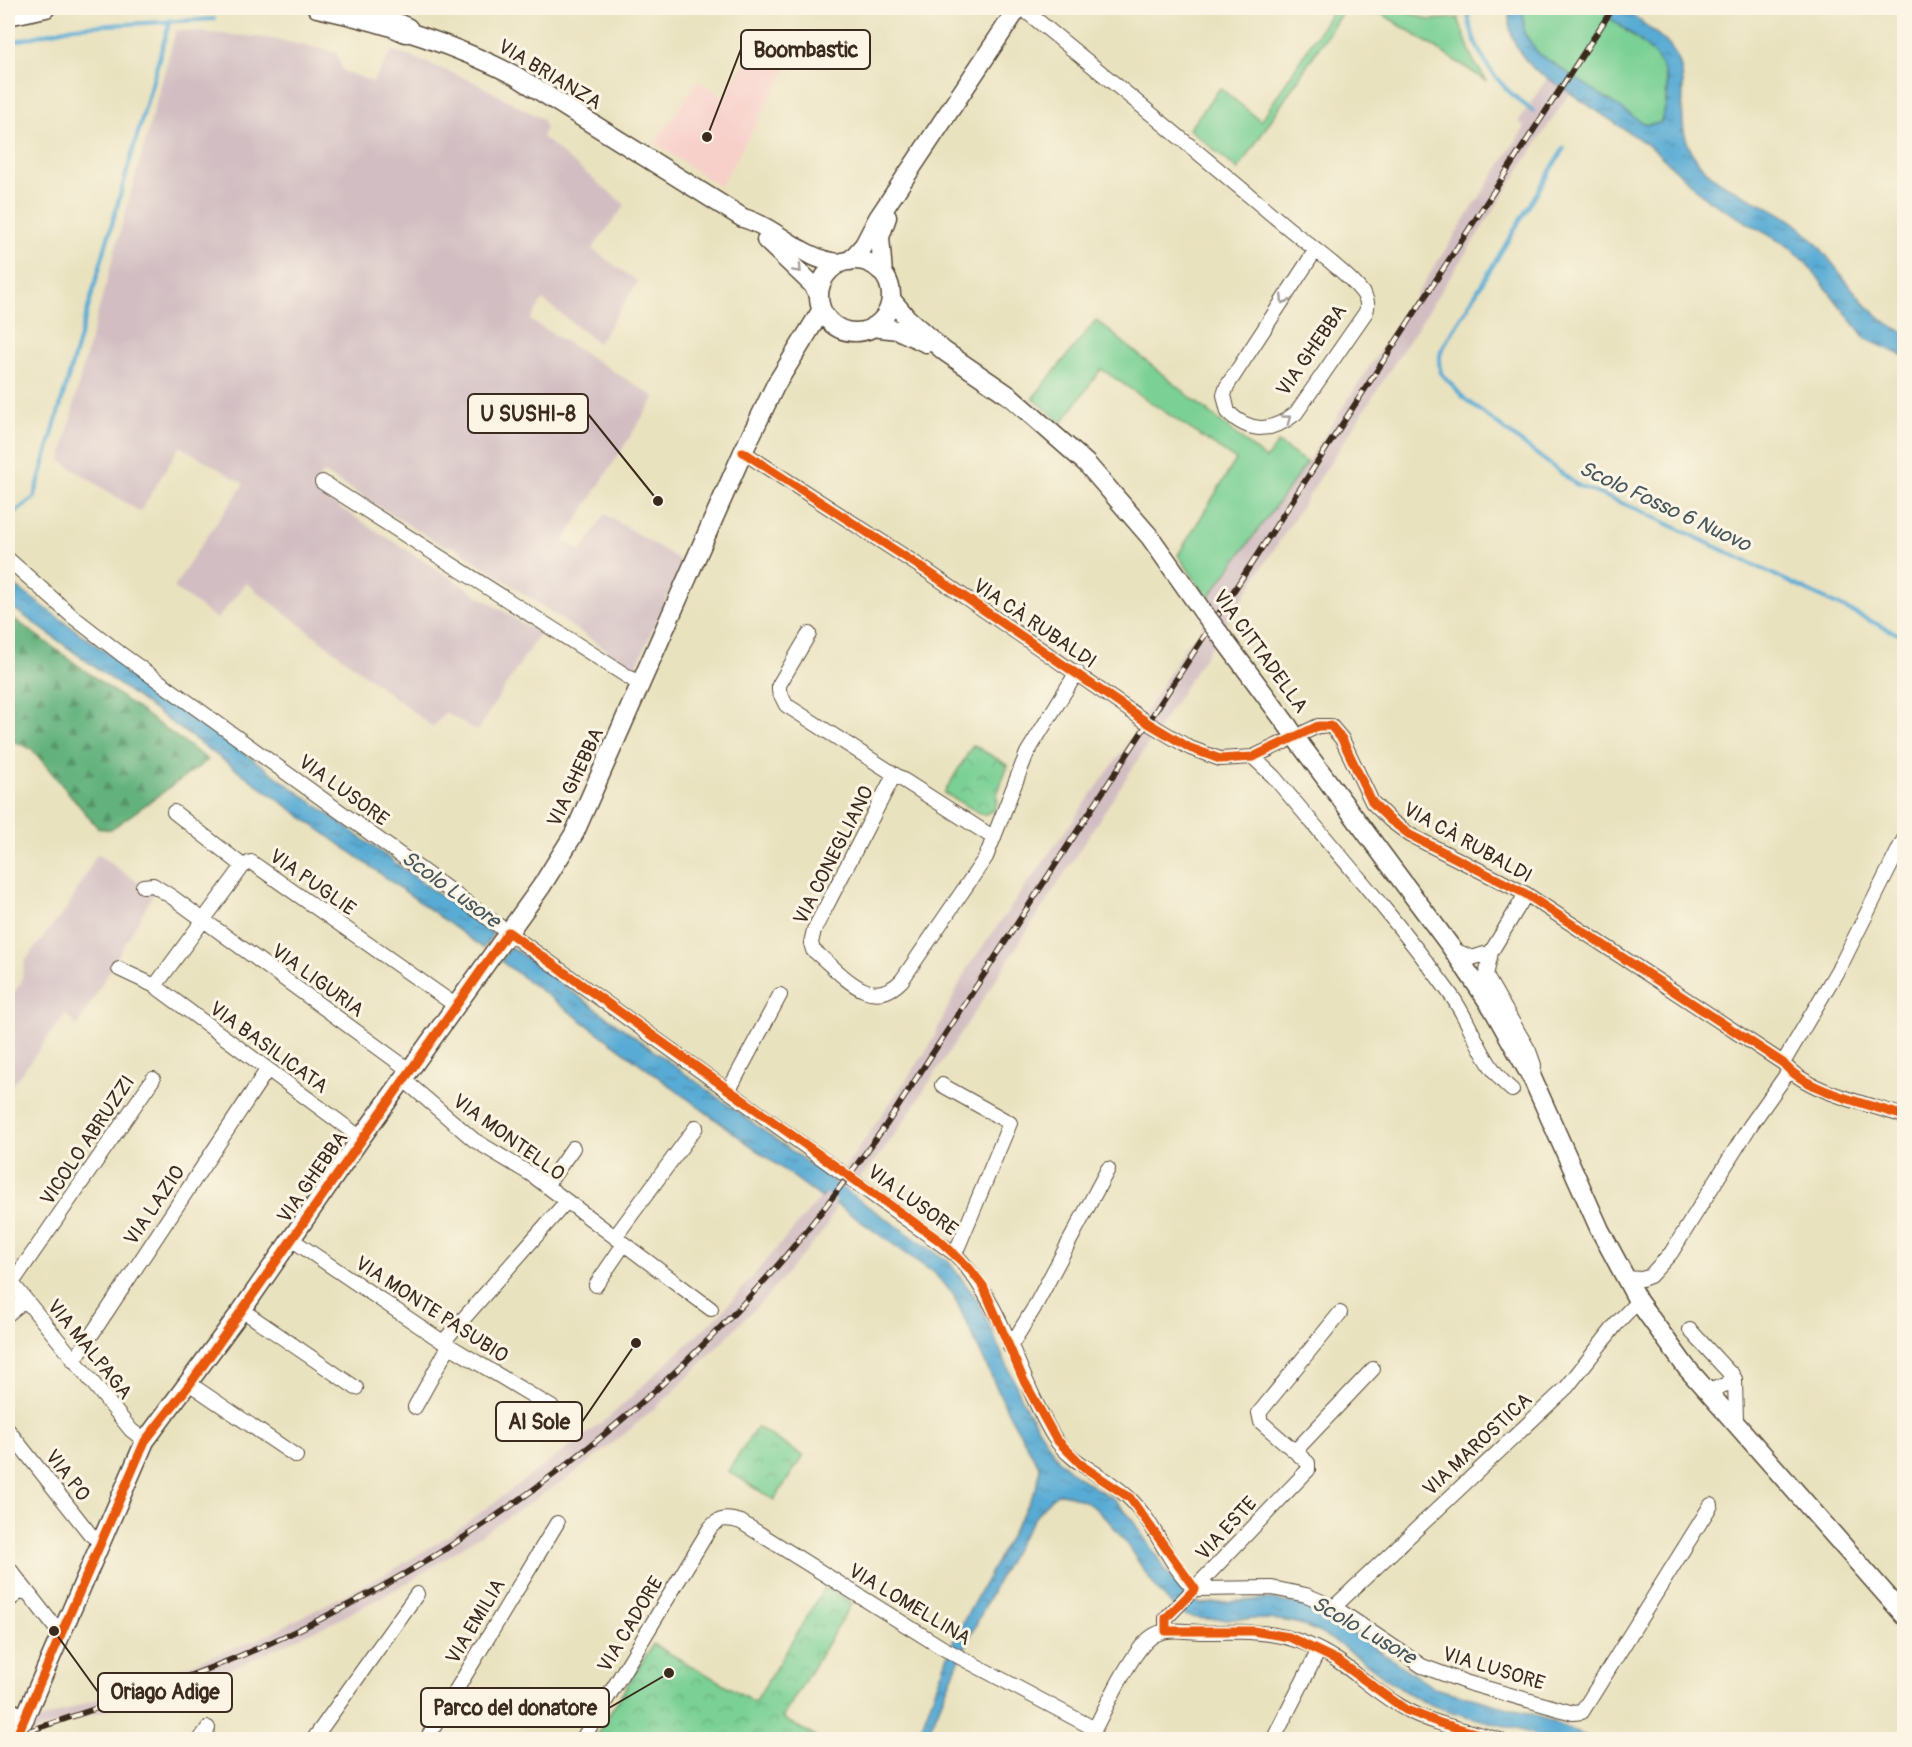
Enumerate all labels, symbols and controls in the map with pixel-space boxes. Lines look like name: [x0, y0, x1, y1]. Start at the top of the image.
callout: Boombastic: [741, 30, 870, 69]
street label: VIA BRIANZA: [493, 34, 606, 115]
text: Boombastic: [754, 37, 859, 64]
one-way arrow: [791, 263, 802, 273]
one-way arrow: [1280, 294, 1291, 305]
street label: VIA GHEBBA: [1271, 299, 1352, 401]
callout: U SUSHI-8: [468, 394, 588, 433]
text: U SUSHI-8: [480, 401, 576, 428]
one-way arrow: [1281, 415, 1292, 426]
water label: Scolo Fosso 6 Nuovo: [1575, 455, 1756, 559]
street label: VIA CÀ RUBALDI: [968, 573, 1101, 674]
street label: VIA CITTADELLA: [1208, 585, 1314, 718]
street label: VIA GHEBBA: [542, 724, 609, 831]
street label: VIA LUSORE: [294, 749, 394, 832]
street label: VIA CONEGLIANO: [788, 782, 879, 929]
street label: VIA CÀ RUBALDI: [1399, 797, 1537, 888]
street label: VIA PUGLIE: [265, 844, 361, 921]
water label: Scolo Lusore: [396, 845, 508, 936]
street label: VIA LIGURIA: [266, 938, 369, 1022]
street label: VIA BASILICATA: [204, 996, 333, 1099]
street label: VICOLO ABRUZZI: [35, 1070, 140, 1210]
street label: VIA MONTELLO: [448, 1088, 570, 1186]
street label: VIA GHEBBA: [272, 1126, 353, 1228]
street label: VIA LUSORE: [863, 1159, 963, 1242]
street label: VIA LAZIO: [119, 1160, 190, 1250]
street label: VIA MONTE PASUBIO: [350, 1251, 513, 1368]
street label: VIA MALPAGA: [42, 1294, 138, 1404]
street label: VIA MAROSTICA: [1418, 1387, 1537, 1501]
callout: Al Sole: [496, 1402, 582, 1441]
text: Al Sole: [508, 1409, 571, 1436]
street label: VIA PO: [40, 1444, 96, 1506]
street label: VIA ESTE: [1190, 1491, 1262, 1566]
street label: VIA LOMELLINA: [844, 1558, 976, 1651]
street label: VIA CADORE: [592, 1572, 669, 1677]
street label: VIA EMILIA: [440, 1574, 511, 1669]
water label: Scolo Lusore: [1307, 1590, 1423, 1672]
street label: VIA LUSORE: [1440, 1641, 1548, 1696]
callout: Oriago Adige: [98, 1673, 232, 1712]
text: Oriago Adige: [110, 1679, 220, 1706]
callout: Parco del donatore: [421, 1688, 609, 1727]
text: Parco del donatore: [433, 1695, 598, 1722]

